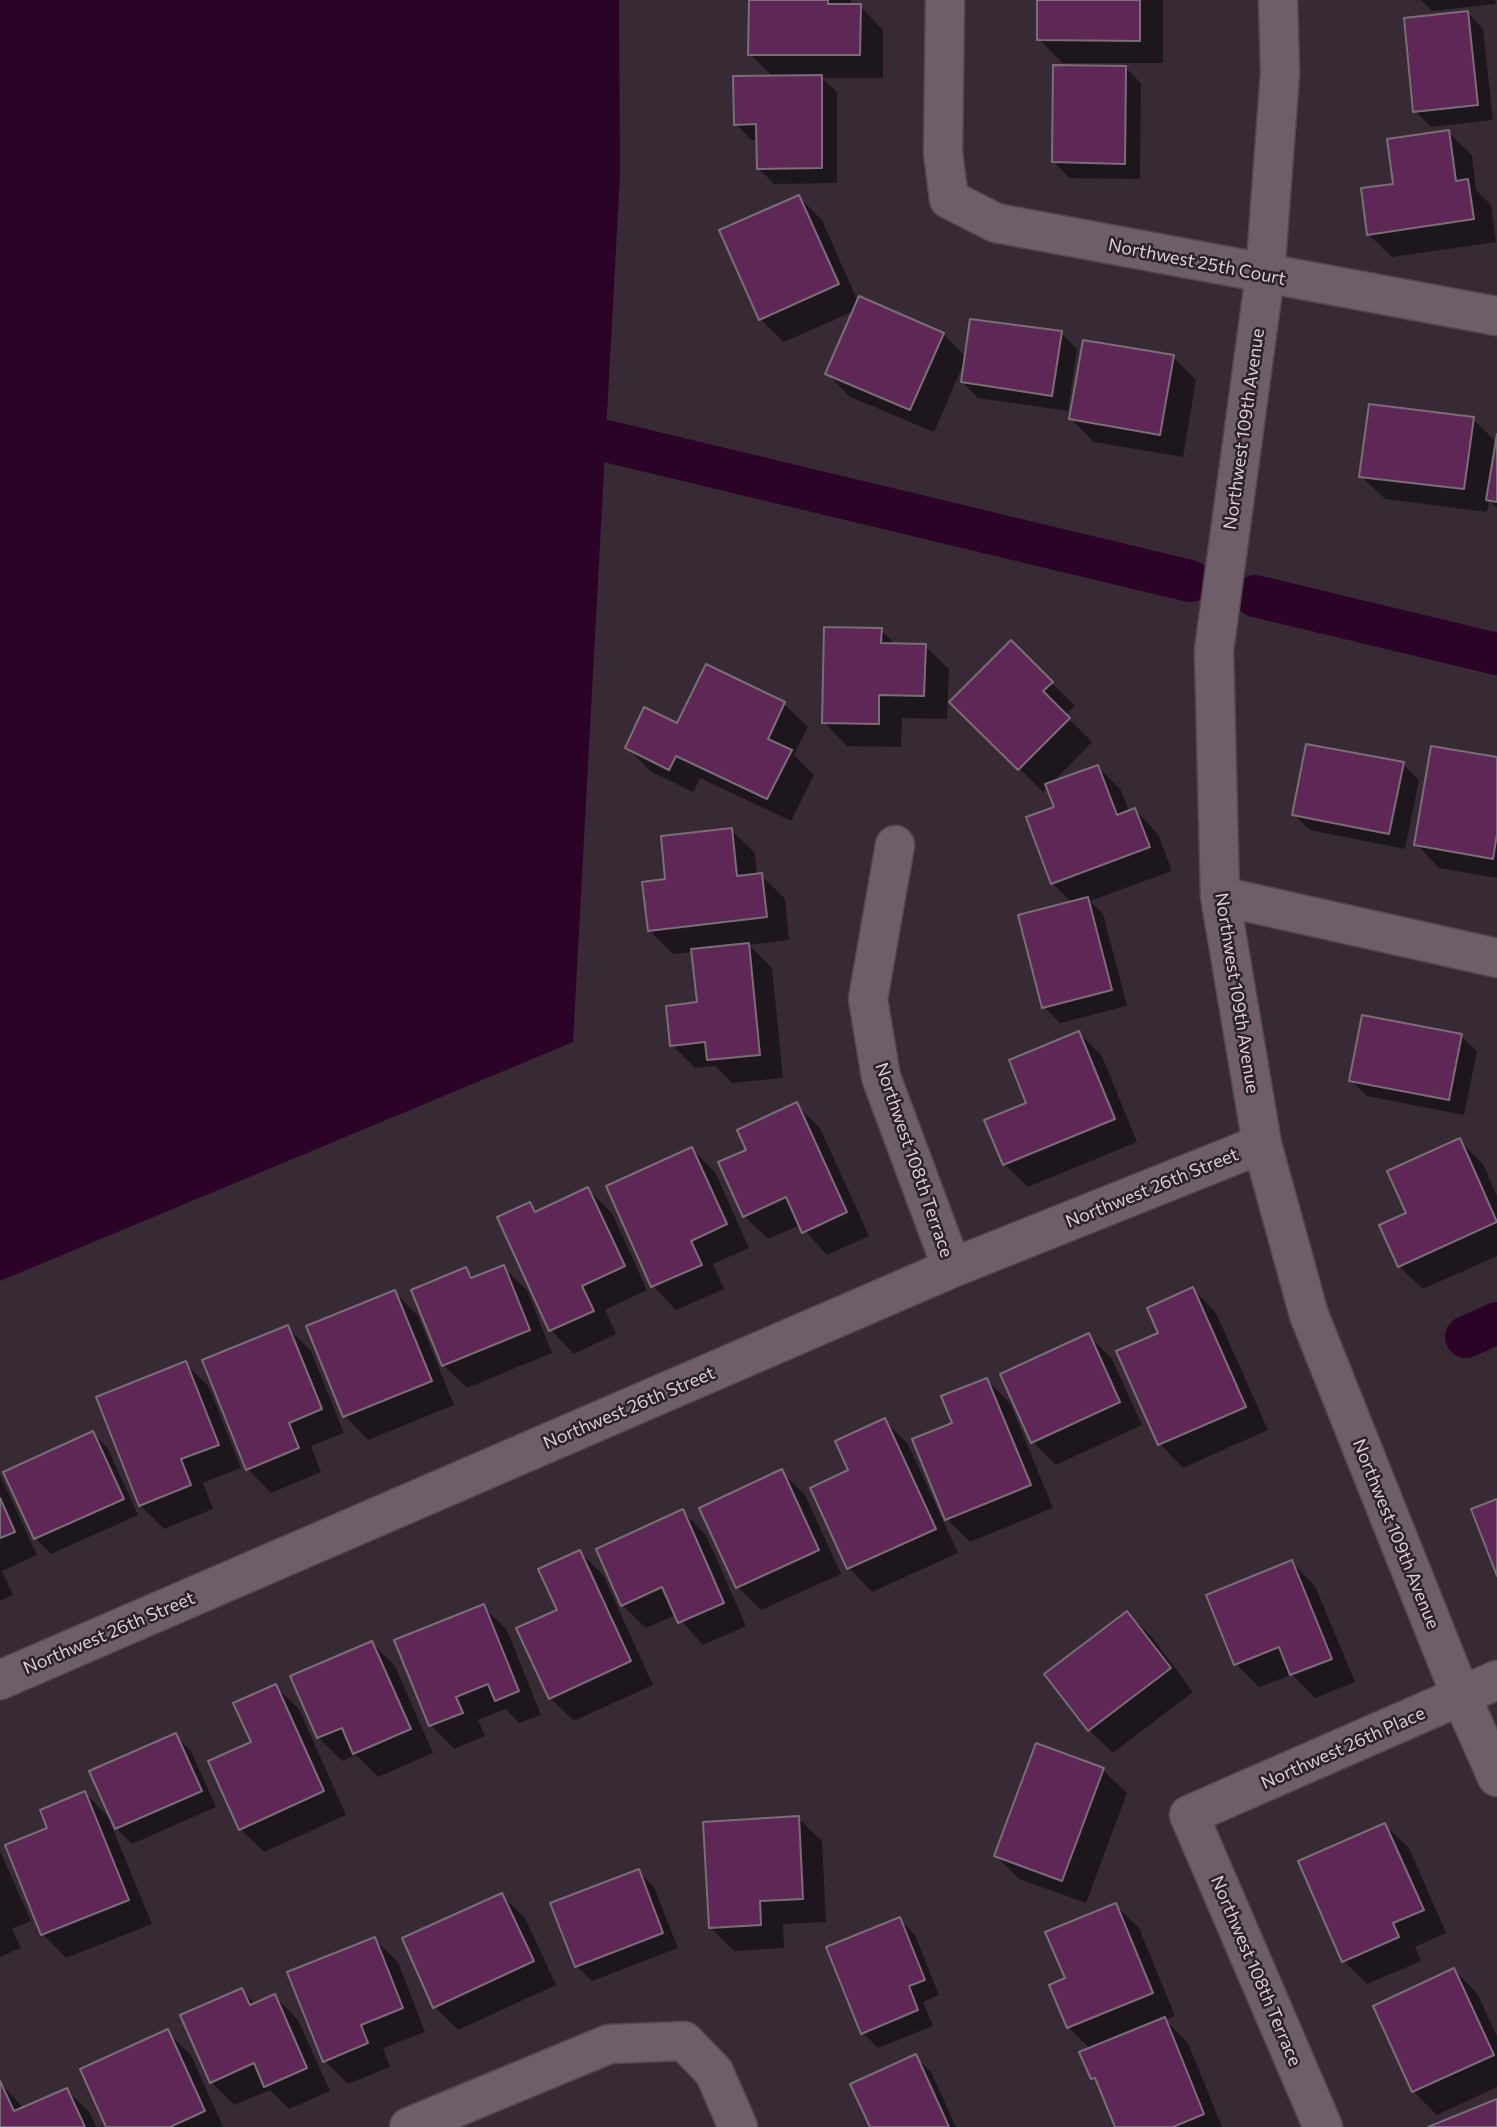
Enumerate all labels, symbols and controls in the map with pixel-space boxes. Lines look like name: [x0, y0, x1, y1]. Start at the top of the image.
street label: Northwest 25th Court: [1106, 234, 1288, 290]
street label: Northwest 109th Avenue: [1219, 327, 1269, 531]
street label: Northwest 109th Avenue: [1210, 891, 1264, 1095]
street label: Northwest 108th Terrace: [870, 1060, 958, 1260]
street label: Northwest 26th Street: [1062, 1143, 1242, 1233]
street label: Northwest 26th Street: [540, 1362, 718, 1454]
street label: Northwest 109th Avenue: [1348, 1436, 1444, 1632]
street label: Northwest 26th Street: [20, 1587, 198, 1679]
street label: Northwest 26th Place: [1258, 1702, 1428, 1794]
street label: Northwest 108th Terrace: [1206, 1873, 1306, 2069]

